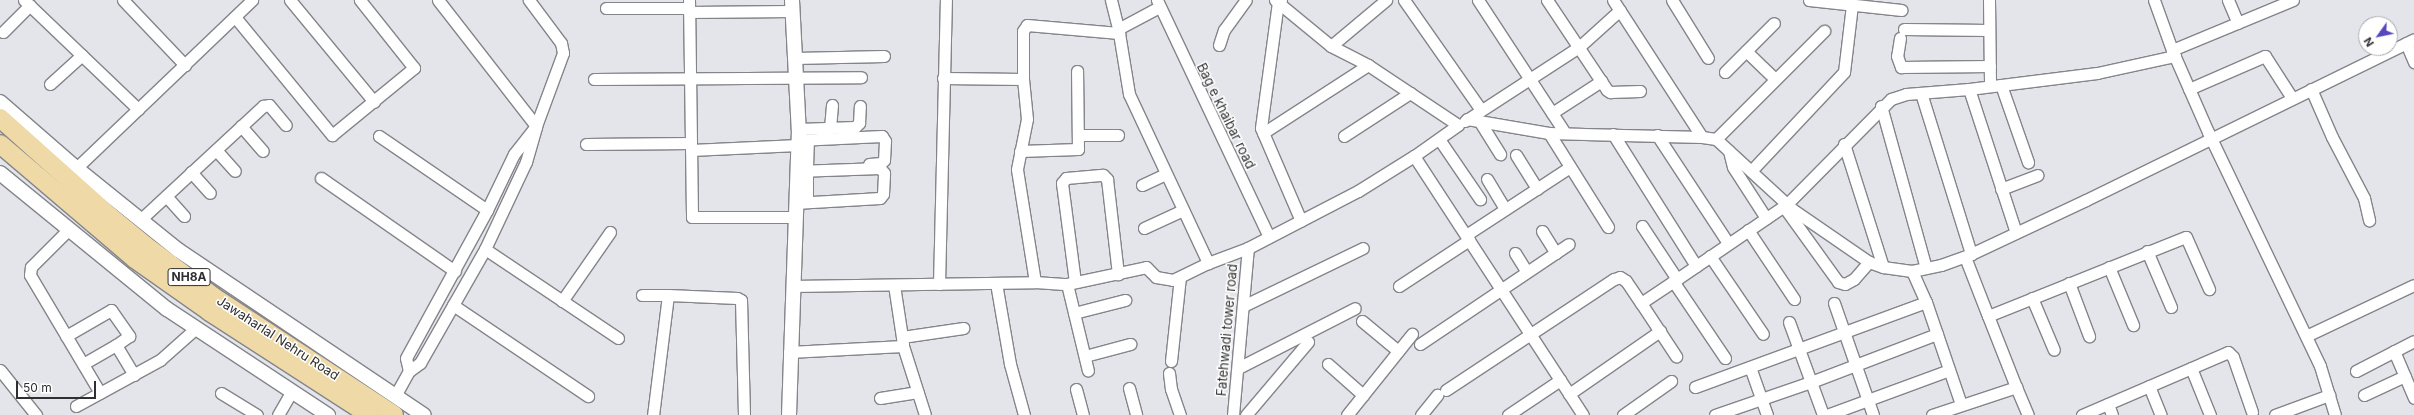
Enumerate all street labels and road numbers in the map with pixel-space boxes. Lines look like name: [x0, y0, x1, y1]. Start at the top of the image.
street label: Bag e khaibar road: [1194, 61, 1258, 171]
street label: Fatehwadi tower road: [1213, 263, 1241, 397]
road number: NH8A: [167, 267, 211, 287]
street label: Jawaharlal Nehru Road: [214, 293, 342, 383]

